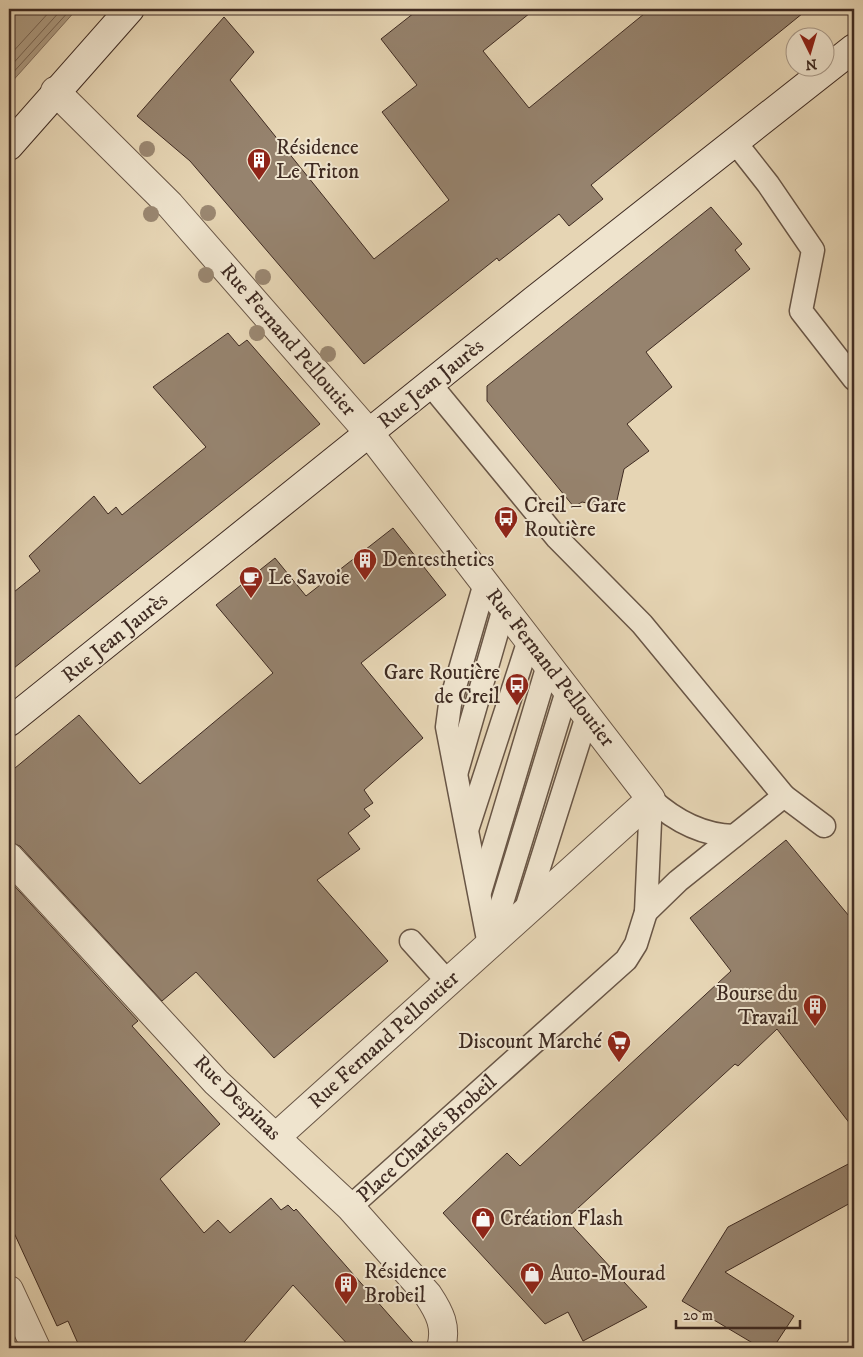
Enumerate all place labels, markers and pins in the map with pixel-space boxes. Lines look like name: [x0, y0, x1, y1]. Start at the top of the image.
place label: Résidence Le Triton: [276, 135, 359, 185]
building icon: Résidence Le Triton: [246, 147, 272, 181]
place label: Creil – Gare Routière: [524, 493, 627, 543]
bus stop icon: Creil – Gare Routière: [493, 505, 519, 539]
building icon: Dentesthetics: [352, 547, 378, 581]
place label: Dentesthetics: [382, 547, 494, 573]
cafe icon: Le Savoie: [238, 565, 264, 599]
place label: Le Savoie: [268, 565, 350, 591]
place label: Gare Routière de Creil: [384, 660, 501, 710]
bus stop icon: Gare Routière de Creil: [504, 672, 530, 706]
place label: Bourse du Travail: [716, 981, 799, 1031]
building icon: Bourse du Travail: [802, 993, 828, 1027]
place label: Discount Marché: [458, 1029, 602, 1055]
supermarket icon: Discount Marché: [606, 1029, 632, 1063]
shop icon: Création Flash: [470, 1206, 496, 1240]
place label: Création Flash: [500, 1206, 623, 1232]
place label: Résidence Brobeil: [364, 1259, 447, 1309]
shop icon: Auto-Mourad: [519, 1261, 545, 1295]
place label: Auto-Mourad: [550, 1261, 666, 1287]
building icon: Résidence Brobeil: [333, 1271, 359, 1305]

